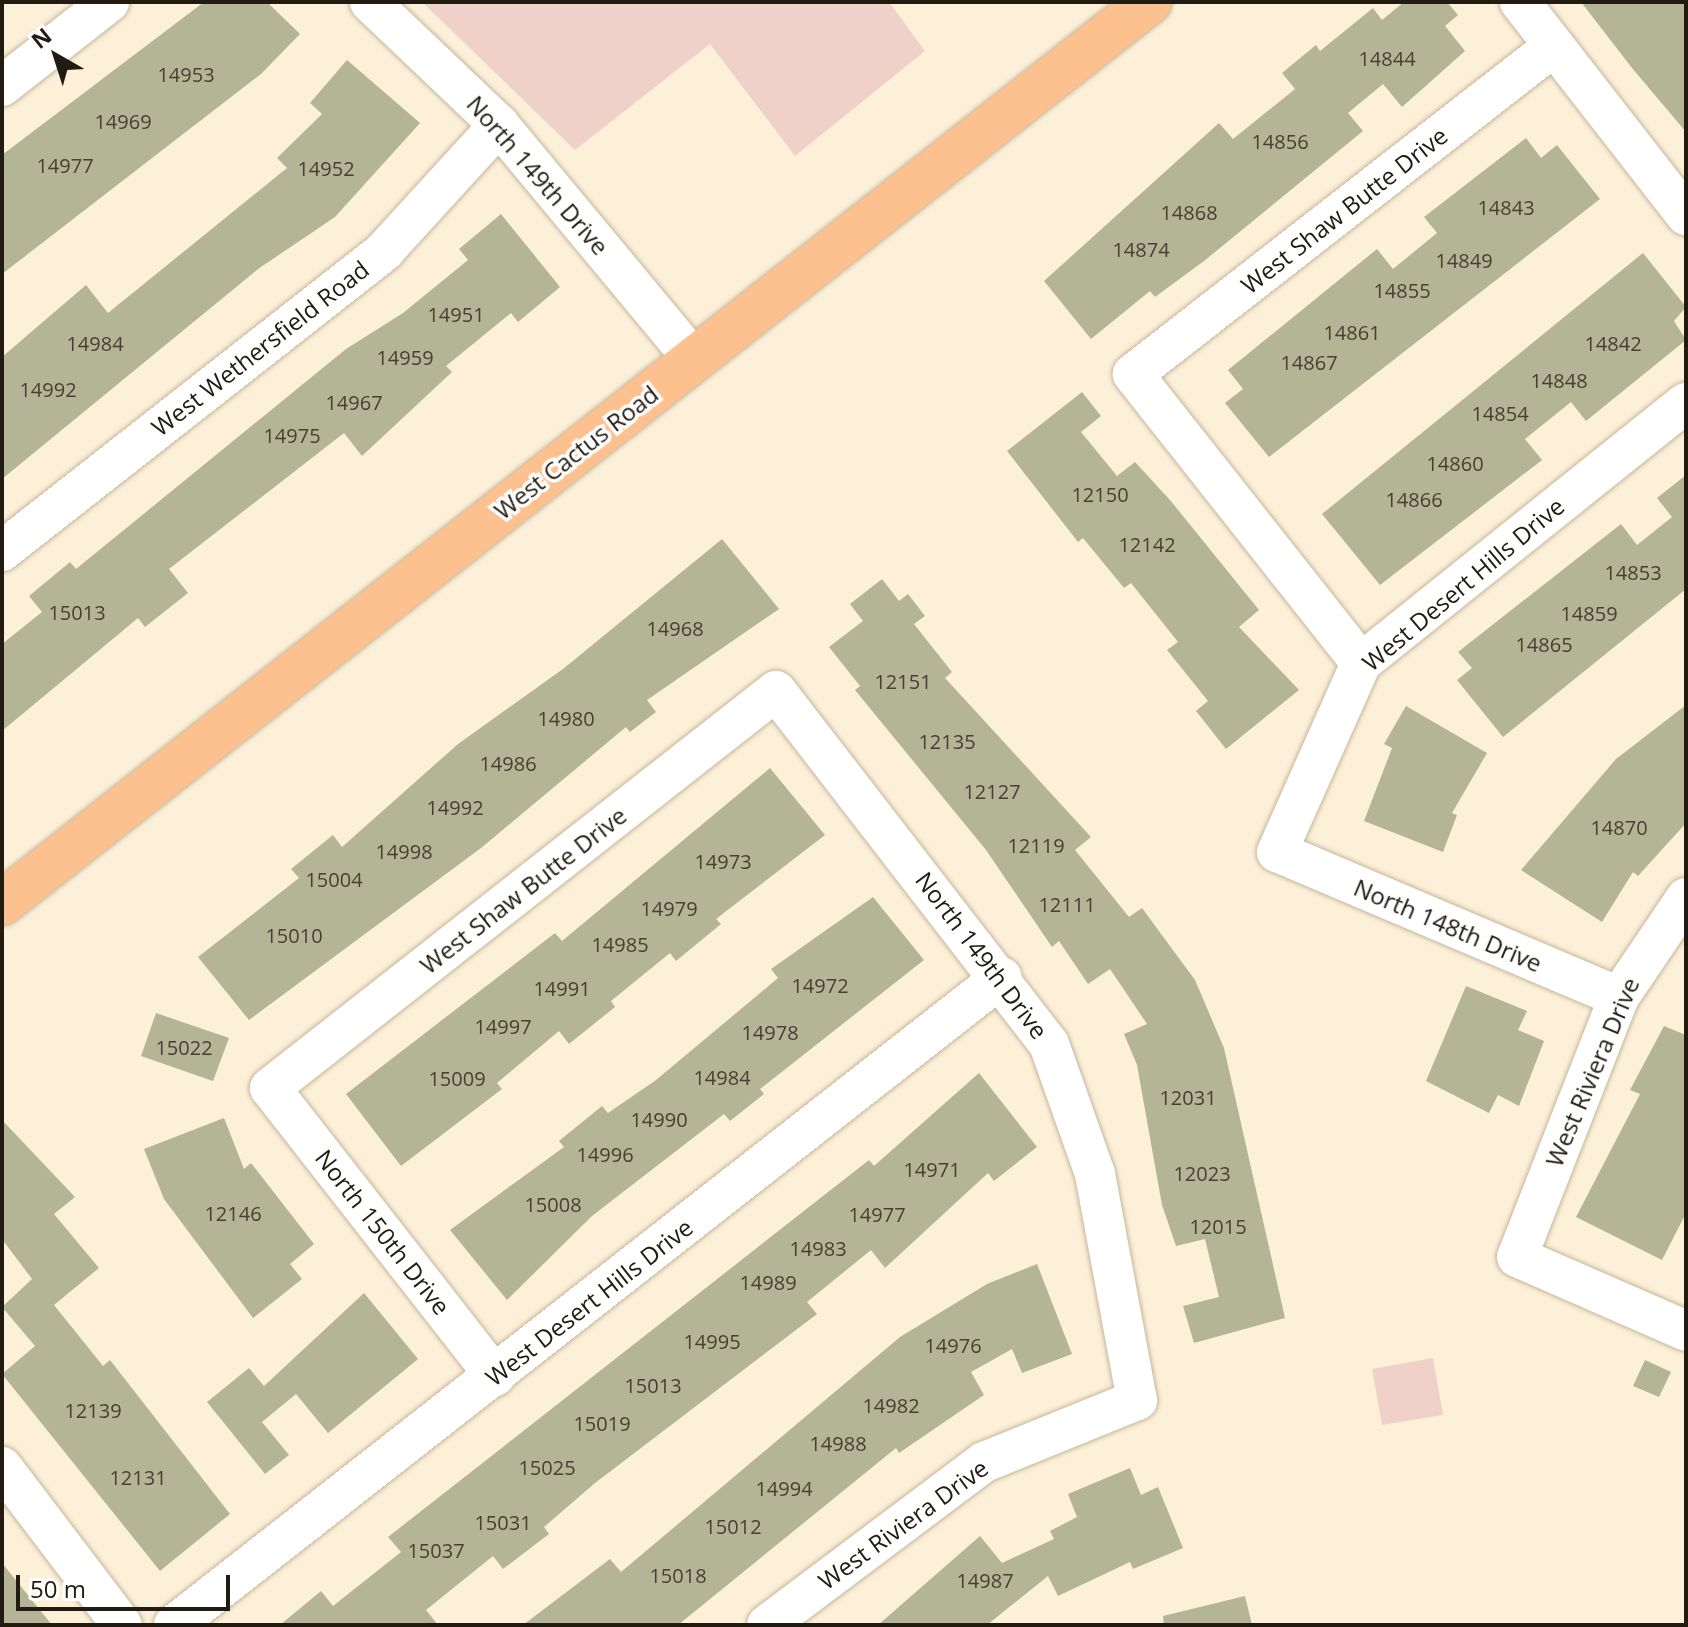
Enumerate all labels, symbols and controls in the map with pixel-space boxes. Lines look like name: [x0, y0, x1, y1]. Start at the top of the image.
north arrow: [16, 16, 96, 96]
text: N: [24, 20, 57, 55]
house number: 14844: [1358, 46, 1416, 70]
house number: 14953: [157, 62, 215, 86]
street label: North 149th Drive: [461, 90, 615, 260]
house number: 14969: [94, 109, 152, 133]
street label: West Shaw Butte Drive: [1235, 121, 1453, 299]
house number: 14856: [1251, 129, 1309, 153]
house number: 14977: [36, 153, 94, 177]
house number: 14952: [297, 156, 355, 180]
house number: 14843: [1477, 195, 1535, 219]
house number: 14868: [1160, 200, 1218, 224]
house number: 14874: [1112, 237, 1170, 261]
house number: 14849: [1435, 248, 1493, 272]
street label: West Wethersfield Road: [146, 254, 374, 442]
house number: 14855: [1373, 278, 1431, 302]
house number: 14951: [427, 302, 485, 326]
house number: 14861: [1323, 320, 1381, 344]
house number: 14984: [66, 331, 124, 355]
house number: 14842: [1584, 331, 1642, 355]
house number: 14959: [376, 345, 434, 369]
house number: 14867: [1280, 350, 1338, 374]
house number: 14848: [1530, 368, 1588, 392]
house number: 14992: [19, 377, 77, 401]
street label: West Cactus Road: [488, 379, 664, 525]
house number: 14967: [325, 390, 383, 414]
house number: 14854: [1471, 401, 1529, 425]
house number: 14975: [263, 423, 321, 447]
house number: 14860: [1426, 451, 1484, 475]
house number: 12150: [1071, 482, 1129, 506]
house number: 14866: [1385, 487, 1443, 511]
street label: West Desert Hills Drive: [1356, 491, 1570, 677]
house number: 12142: [1118, 532, 1176, 556]
house number: 14853: [1604, 560, 1662, 584]
house number: 15013: [48, 600, 106, 624]
house number: 14859: [1560, 601, 1618, 625]
house number: 14968: [646, 616, 704, 640]
house number: 14865: [1515, 632, 1573, 656]
house number: 12151: [874, 669, 932, 693]
house number: 14980: [537, 706, 595, 730]
house number: 12135: [918, 729, 976, 753]
house number: 14986: [479, 751, 537, 775]
house number: 12127: [963, 779, 1021, 803]
house number: 14992: [426, 795, 484, 819]
street label: West Shaw Butte Drive: [414, 801, 632, 979]
house number: 14870: [1590, 815, 1648, 839]
house number: 12119: [1007, 833, 1065, 857]
house number: 14998: [375, 839, 433, 863]
house number: 14973: [694, 849, 752, 873]
street label: North 149th Drive: [910, 866, 1054, 1044]
house number: 15004: [305, 867, 363, 891]
street label: North 148th Drive: [1350, 872, 1546, 978]
house number: 12111: [1038, 892, 1096, 916]
house number: 14979: [640, 896, 698, 920]
house number: 15010: [265, 923, 323, 947]
house number: 14985: [591, 932, 649, 956]
house number: 14972: [791, 973, 849, 997]
street label: West Riviera Drive: [1539, 973, 1645, 1171]
house number: 14991: [533, 976, 591, 1000]
house number: 14997: [474, 1014, 532, 1038]
house number: 14978: [741, 1020, 799, 1044]
house number: 15022: [155, 1035, 213, 1059]
house number: 14984: [693, 1065, 751, 1089]
house number: 15009: [428, 1066, 486, 1090]
house number: 12031: [1159, 1085, 1217, 1109]
house number: 14990: [630, 1107, 688, 1131]
house number: 14996: [576, 1142, 634, 1166]
street label: North 150th Drive: [310, 1144, 456, 1320]
house number: 14971: [903, 1157, 961, 1181]
house number: 12023: [1173, 1161, 1231, 1185]
house number: 15008: [524, 1192, 582, 1216]
house number: 12146: [204, 1201, 262, 1225]
house number: 14977: [848, 1202, 906, 1226]
street label: West Desert Hills Drive: [480, 1212, 698, 1392]
house number: 12015: [1189, 1214, 1247, 1238]
house number: 14983: [789, 1236, 847, 1260]
house number: 14989: [739, 1270, 797, 1294]
house number: 14995: [683, 1329, 741, 1353]
house number: 14976: [924, 1333, 982, 1357]
house number: 15013: [624, 1373, 682, 1397]
house number: 14982: [862, 1393, 920, 1417]
house number: 12139: [64, 1398, 122, 1422]
house number: 15019: [573, 1411, 631, 1435]
house number: 14988: [809, 1431, 867, 1455]
street label: West Riviera Drive: [813, 1453, 993, 1595]
house number: 15025: [518, 1455, 576, 1479]
house number: 12131: [109, 1465, 167, 1489]
house number: 14994: [755, 1476, 813, 1500]
house number: 15031: [474, 1510, 532, 1534]
house number: 15012: [704, 1514, 762, 1538]
house number: 15037: [407, 1538, 465, 1562]
scale bar: [20, 1559, 234, 1609]
house number: 15018: [649, 1563, 707, 1587]
house number: 14987: [956, 1568, 1014, 1592]
text: 50 m: [30, 1572, 86, 1605]

